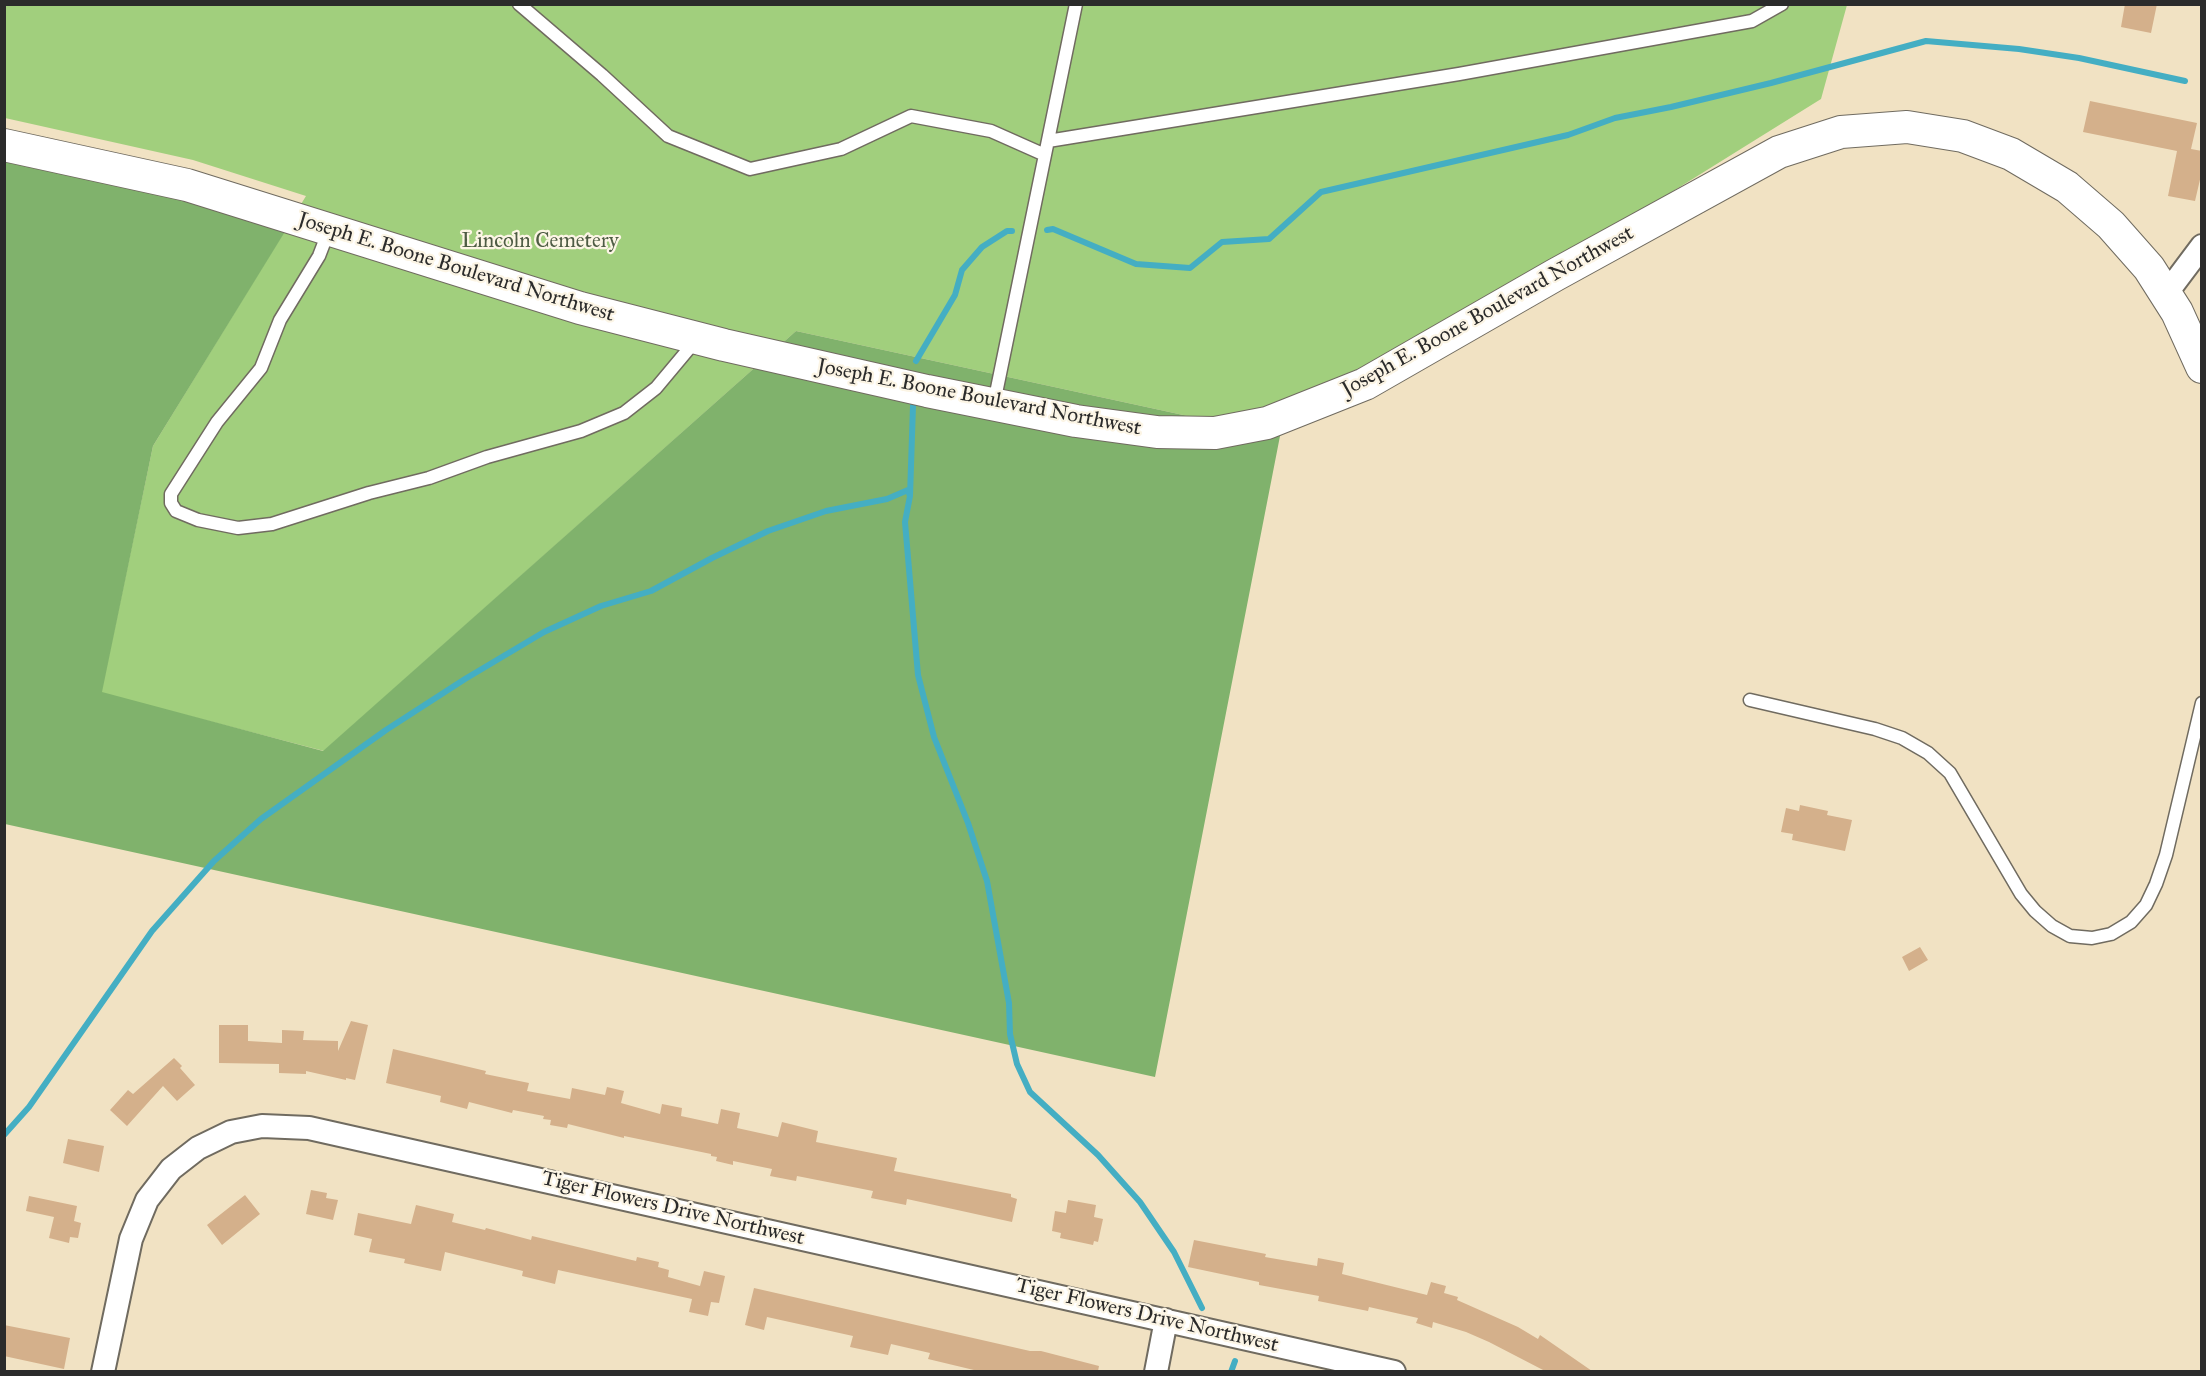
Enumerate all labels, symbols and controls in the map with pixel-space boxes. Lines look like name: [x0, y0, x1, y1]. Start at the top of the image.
street label: Joseph E. Boone Boulevard Northwest: [295, 208, 617, 328]
street label: Joseph E. Boone Boulevard Northwest: [1338, 221, 1638, 403]
park label: Lincoln Cemetery: [461, 229, 619, 255]
street label: Joseph E. Boone Boulevard Northwest: [815, 354, 1143, 442]
street label: Tiger Flowers Drive Northwest: [539, 1166, 807, 1252]
street label: Tiger Flowers Drive Northwest: [1013, 1273, 1281, 1359]

